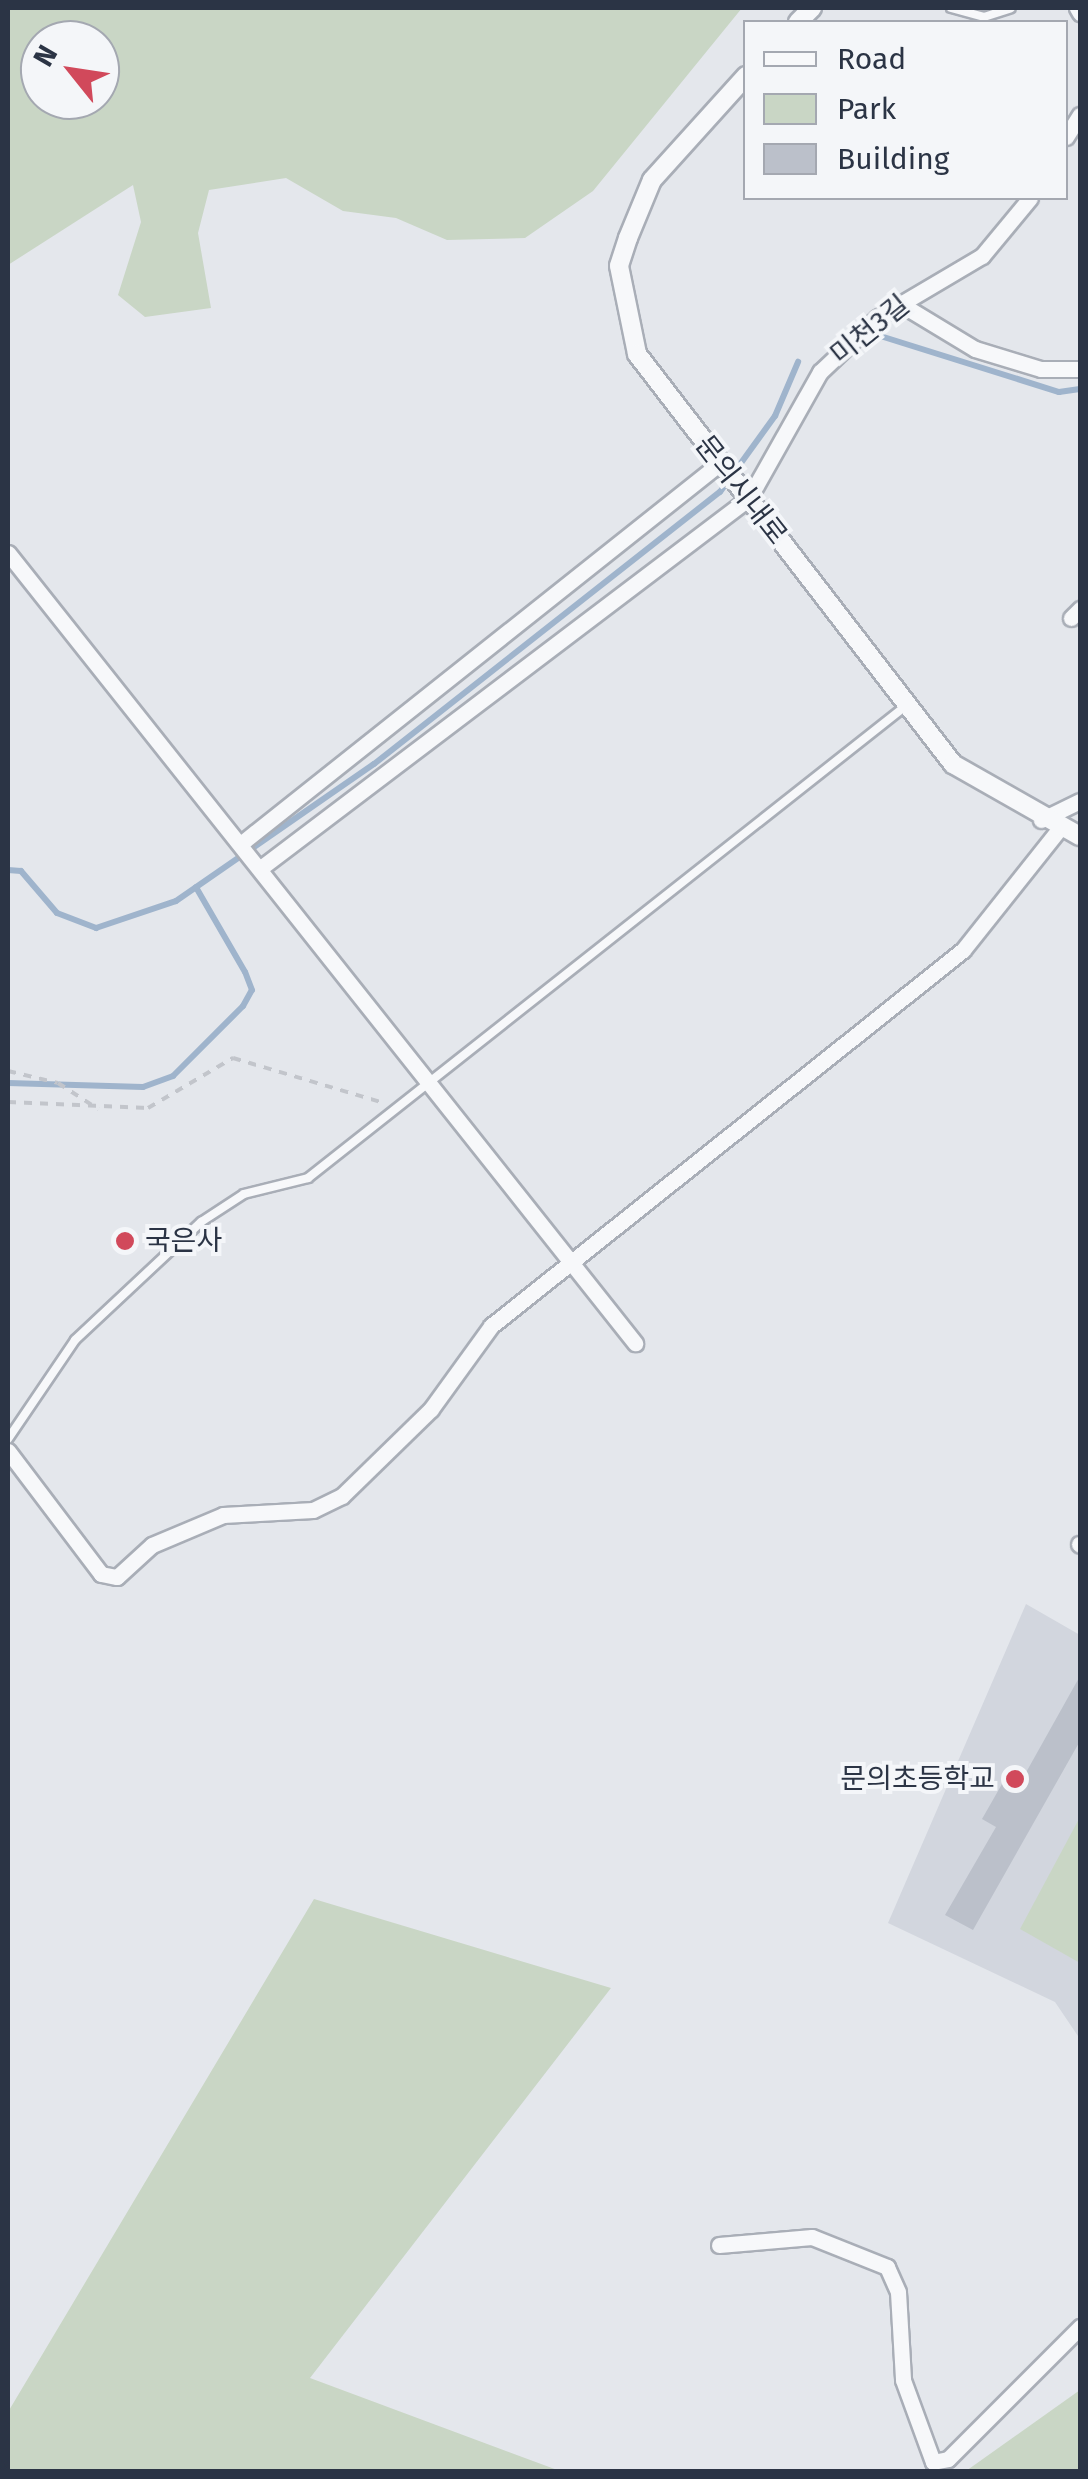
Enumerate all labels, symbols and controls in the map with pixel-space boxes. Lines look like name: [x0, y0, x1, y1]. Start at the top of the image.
north arrow: [20, 20, 120, 120]
legend: [743, 20, 1068, 200]
text: N: [26, 39, 64, 72]
text: Road: [837, 41, 906, 77]
text: Park: [837, 91, 896, 127]
text: Building: [837, 141, 949, 177]
street label: 미천3길: [824, 288, 916, 372]
street label: 문의시내로: [688, 429, 794, 551]
place label: 국은사: [145, 1224, 222, 1258]
marker: 국은사: [114, 1230, 136, 1252]
place label: 문의초등학교: [840, 1762, 995, 1796]
marker: 문의초등학교: [1004, 1768, 1026, 1790]

